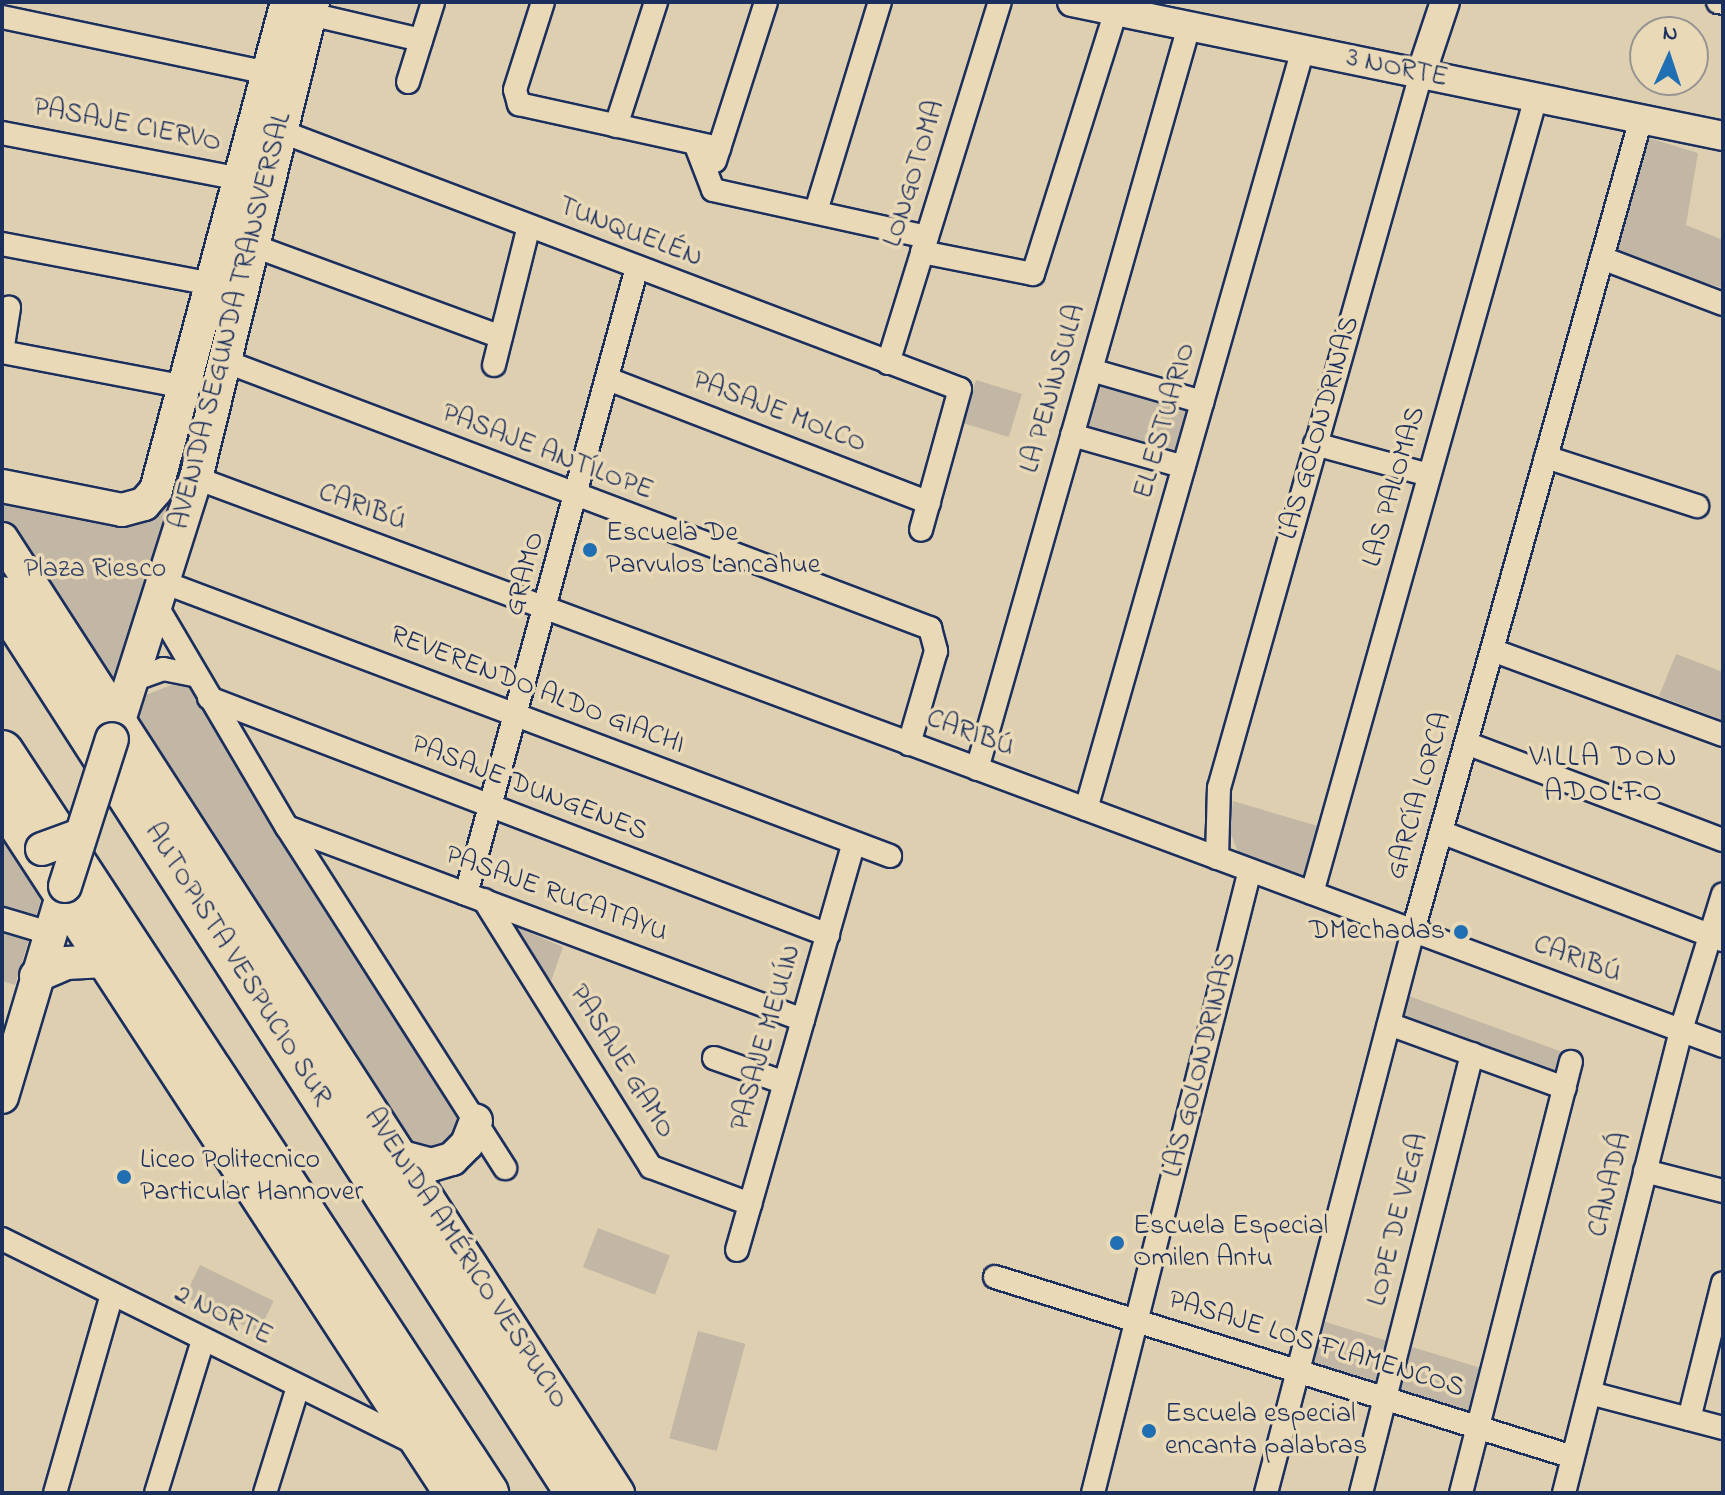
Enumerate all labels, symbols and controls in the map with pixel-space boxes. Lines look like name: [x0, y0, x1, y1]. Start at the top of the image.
north arrow: [1629, 16, 1709, 96]
text: N: [1662, 18, 1678, 50]
street label: 3 NORTE: [1343, 42, 1451, 96]
street label: PASAJE CIERVO: [30, 91, 224, 161]
street label: LONGOTOMA: [877, 97, 953, 251]
street label: AVENIDA SEGUNDA TRANSVERSAL: [164, 109, 300, 533]
street label: TUNQUELÉN: [553, 190, 707, 276]
street label: LA PENÍNSULA: [1014, 301, 1094, 477]
street label: LAS GOLONDRINAS: [1272, 313, 1368, 543]
street label: EL ESTUARIO: [1128, 339, 1204, 503]
street label: PASAJE MOLCO: [687, 364, 871, 462]
street label: PASAJE ANTÍLOPE: [437, 397, 657, 509]
street label: LAS PALOMAS: [1356, 403, 1434, 571]
street label: CARIBÚ: [313, 477, 411, 539]
place label: Escuela De Parvulos Lancahue: [606, 517, 820, 583]
street label: GRAMO: [499, 528, 553, 620]
marker: Escuela De Parvulos Lancahue: [581, 541, 599, 559]
park label: Plaza Riesco: [24, 553, 166, 587]
street label: REVERENDO ALDO GIACHI: [385, 619, 689, 763]
street label: CARIBÚ: [921, 703, 1019, 765]
street label: GARCÍA LORCA: [1380, 709, 1460, 883]
street label: PASAJE DUNGENES: [406, 728, 652, 850]
district label: VILLA DON ADOLFO: [1529, 740, 1679, 810]
street label: AUTOPISTA VESPUCIO SUR: [136, 817, 338, 1113]
street label: PASAJE RUCATAYU: [440, 839, 672, 951]
place label: DMechadas: [1309, 915, 1445, 949]
marker: DMechadas: [1452, 923, 1470, 941]
street label: CARIBÚ: [1528, 929, 1626, 991]
street label: PASAJE MEULÍN: [724, 941, 810, 1135]
street label: LAS GOLONDRINAS: [1157, 949, 1245, 1181]
street label: PASAJE GAMO: [560, 979, 682, 1145]
street label: AVENIDA AMÉRICO VESPUCIO: [355, 1102, 575, 1416]
street label: CANADÁ: [1582, 1129, 1640, 1241]
street label: LOPE DE VEGA: [1361, 1130, 1437, 1310]
place label: Liceo Politecnico Particular Hannover: [140, 1144, 363, 1210]
marker: Liceo Politecnico Particular Hannover: [115, 1168, 133, 1186]
place label: Escuela Especial Omilen Antu: [1133, 1210, 1328, 1276]
marker: Escuela Especial Omilen Antu: [1108, 1234, 1126, 1252]
street label: 2 NORTE: [168, 1278, 278, 1354]
street label: PASAJE LOS FLAMENCOS: [1164, 1284, 1468, 1406]
place label: Escuela especial encanta palabras: [1165, 1398, 1367, 1464]
marker: Escuela especial encanta palabras: [1140, 1422, 1158, 1440]

